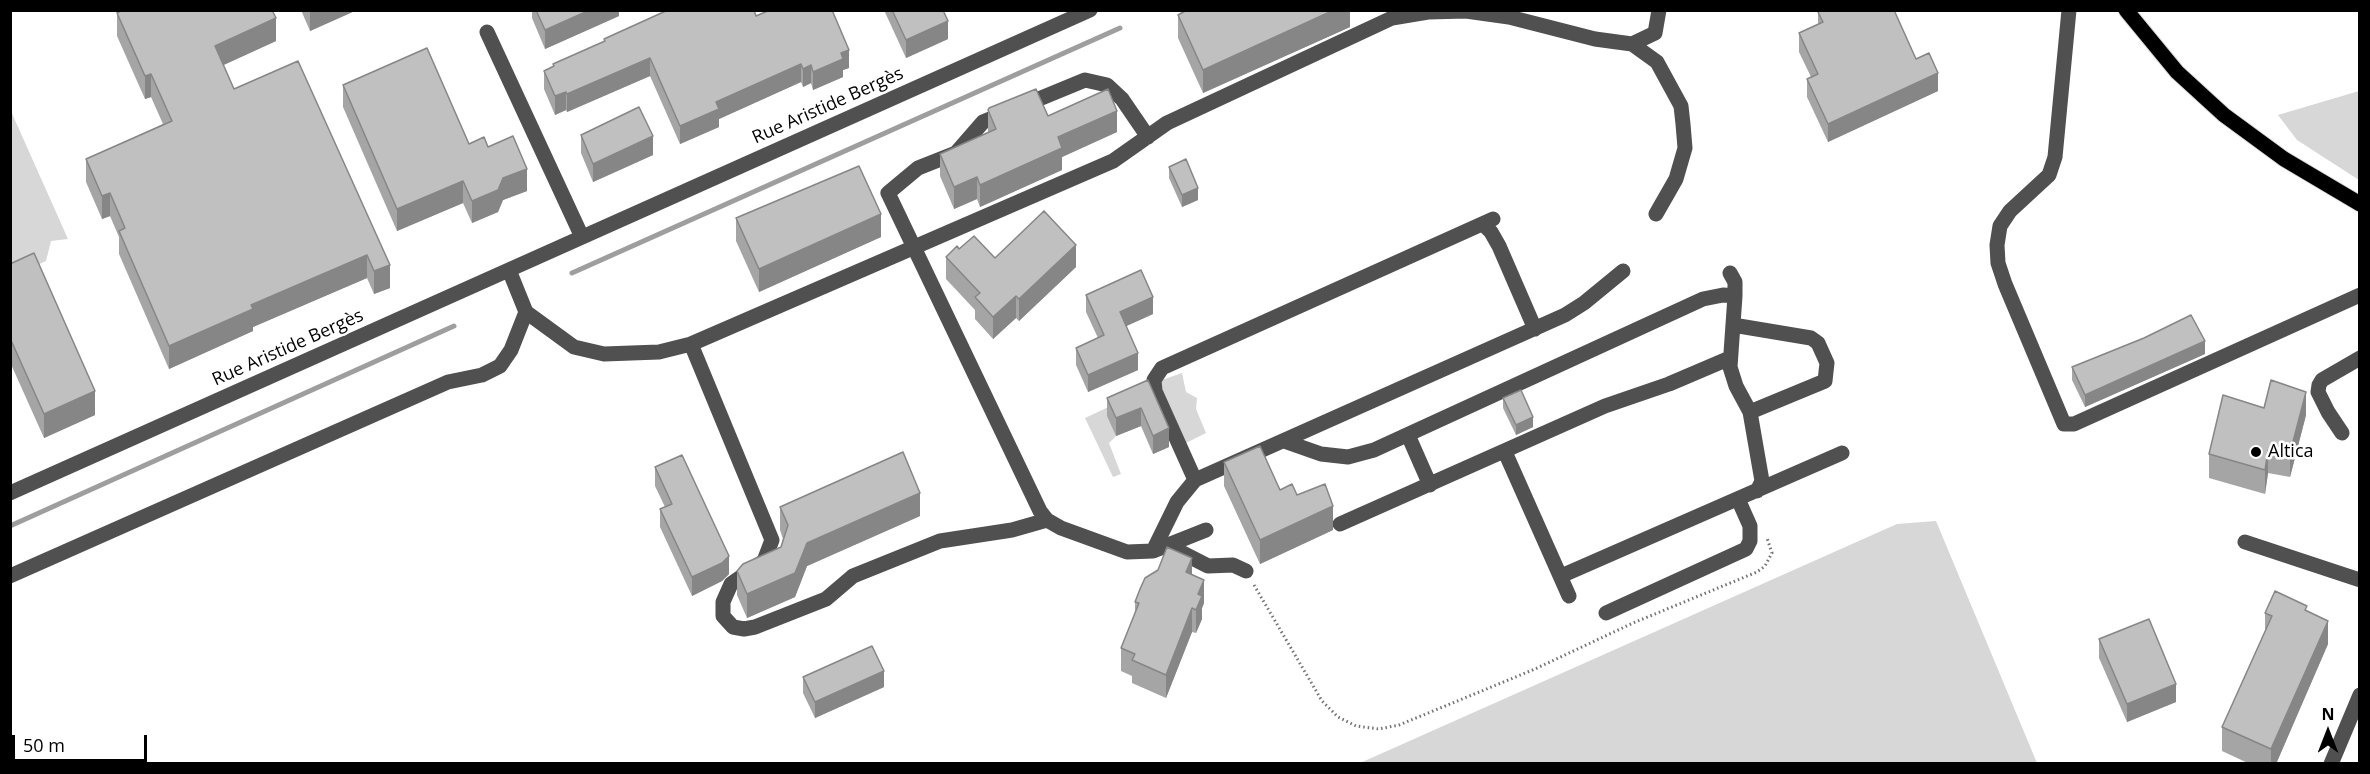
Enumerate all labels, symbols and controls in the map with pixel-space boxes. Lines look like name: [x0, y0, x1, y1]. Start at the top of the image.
street label: Rue Aristide Bergès: [749, 63, 907, 149]
street label: Rue Aristide Bergès: [209, 305, 367, 391]
place label: Altica: [2268, 441, 2314, 463]
marker: Altica: [2249, 445, 2263, 459]
north arrow: [2298, 702, 2358, 762]
text: N: [2321, 703, 2335, 725]
scale bar: [15, 723, 150, 761]
text: 50 m: [23, 733, 65, 757]

